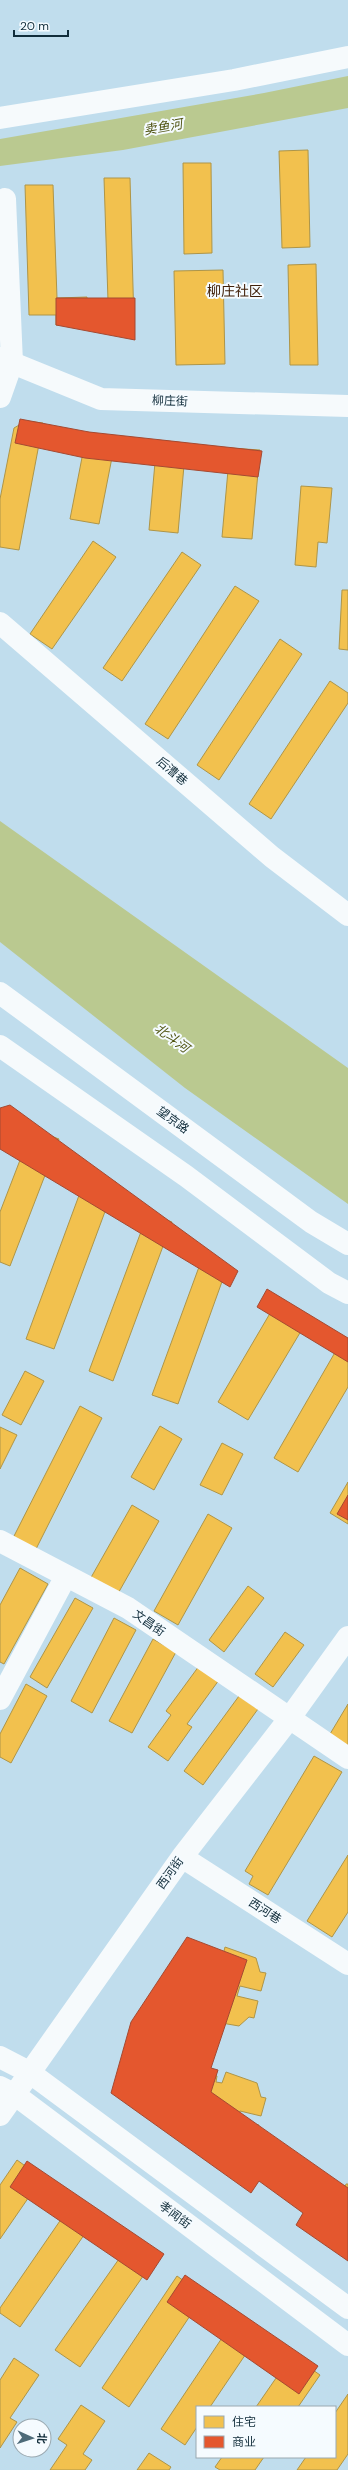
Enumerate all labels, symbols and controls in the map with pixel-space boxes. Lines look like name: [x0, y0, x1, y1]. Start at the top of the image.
scale bar: [14, 12, 68, 38]
text: 20 m: [20, 18, 49, 34]
water label: 卖鱼河: [142, 115, 187, 139]
district label: 柳庄社区: [207, 282, 263, 300]
street label: 柳庄街: [152, 392, 188, 410]
street label: 后漕巷: [153, 753, 191, 789]
water label: 北斗河: [151, 1020, 195, 1058]
street label: 望京路: [154, 1103, 192, 1137]
street label: 文昌街: [130, 1606, 168, 1640]
street label: 西河街: [153, 1854, 187, 1892]
street label: 西河巷: [246, 1894, 284, 1928]
street label: 孝闻街: [156, 2198, 194, 2232]
legend: [196, 2406, 336, 2458]
text: 住宅: [232, 2414, 256, 2430]
north arrow: [12, 2418, 52, 2458]
text: 北: [35, 2433, 49, 2444]
text: 商业: [232, 2434, 256, 2450]

